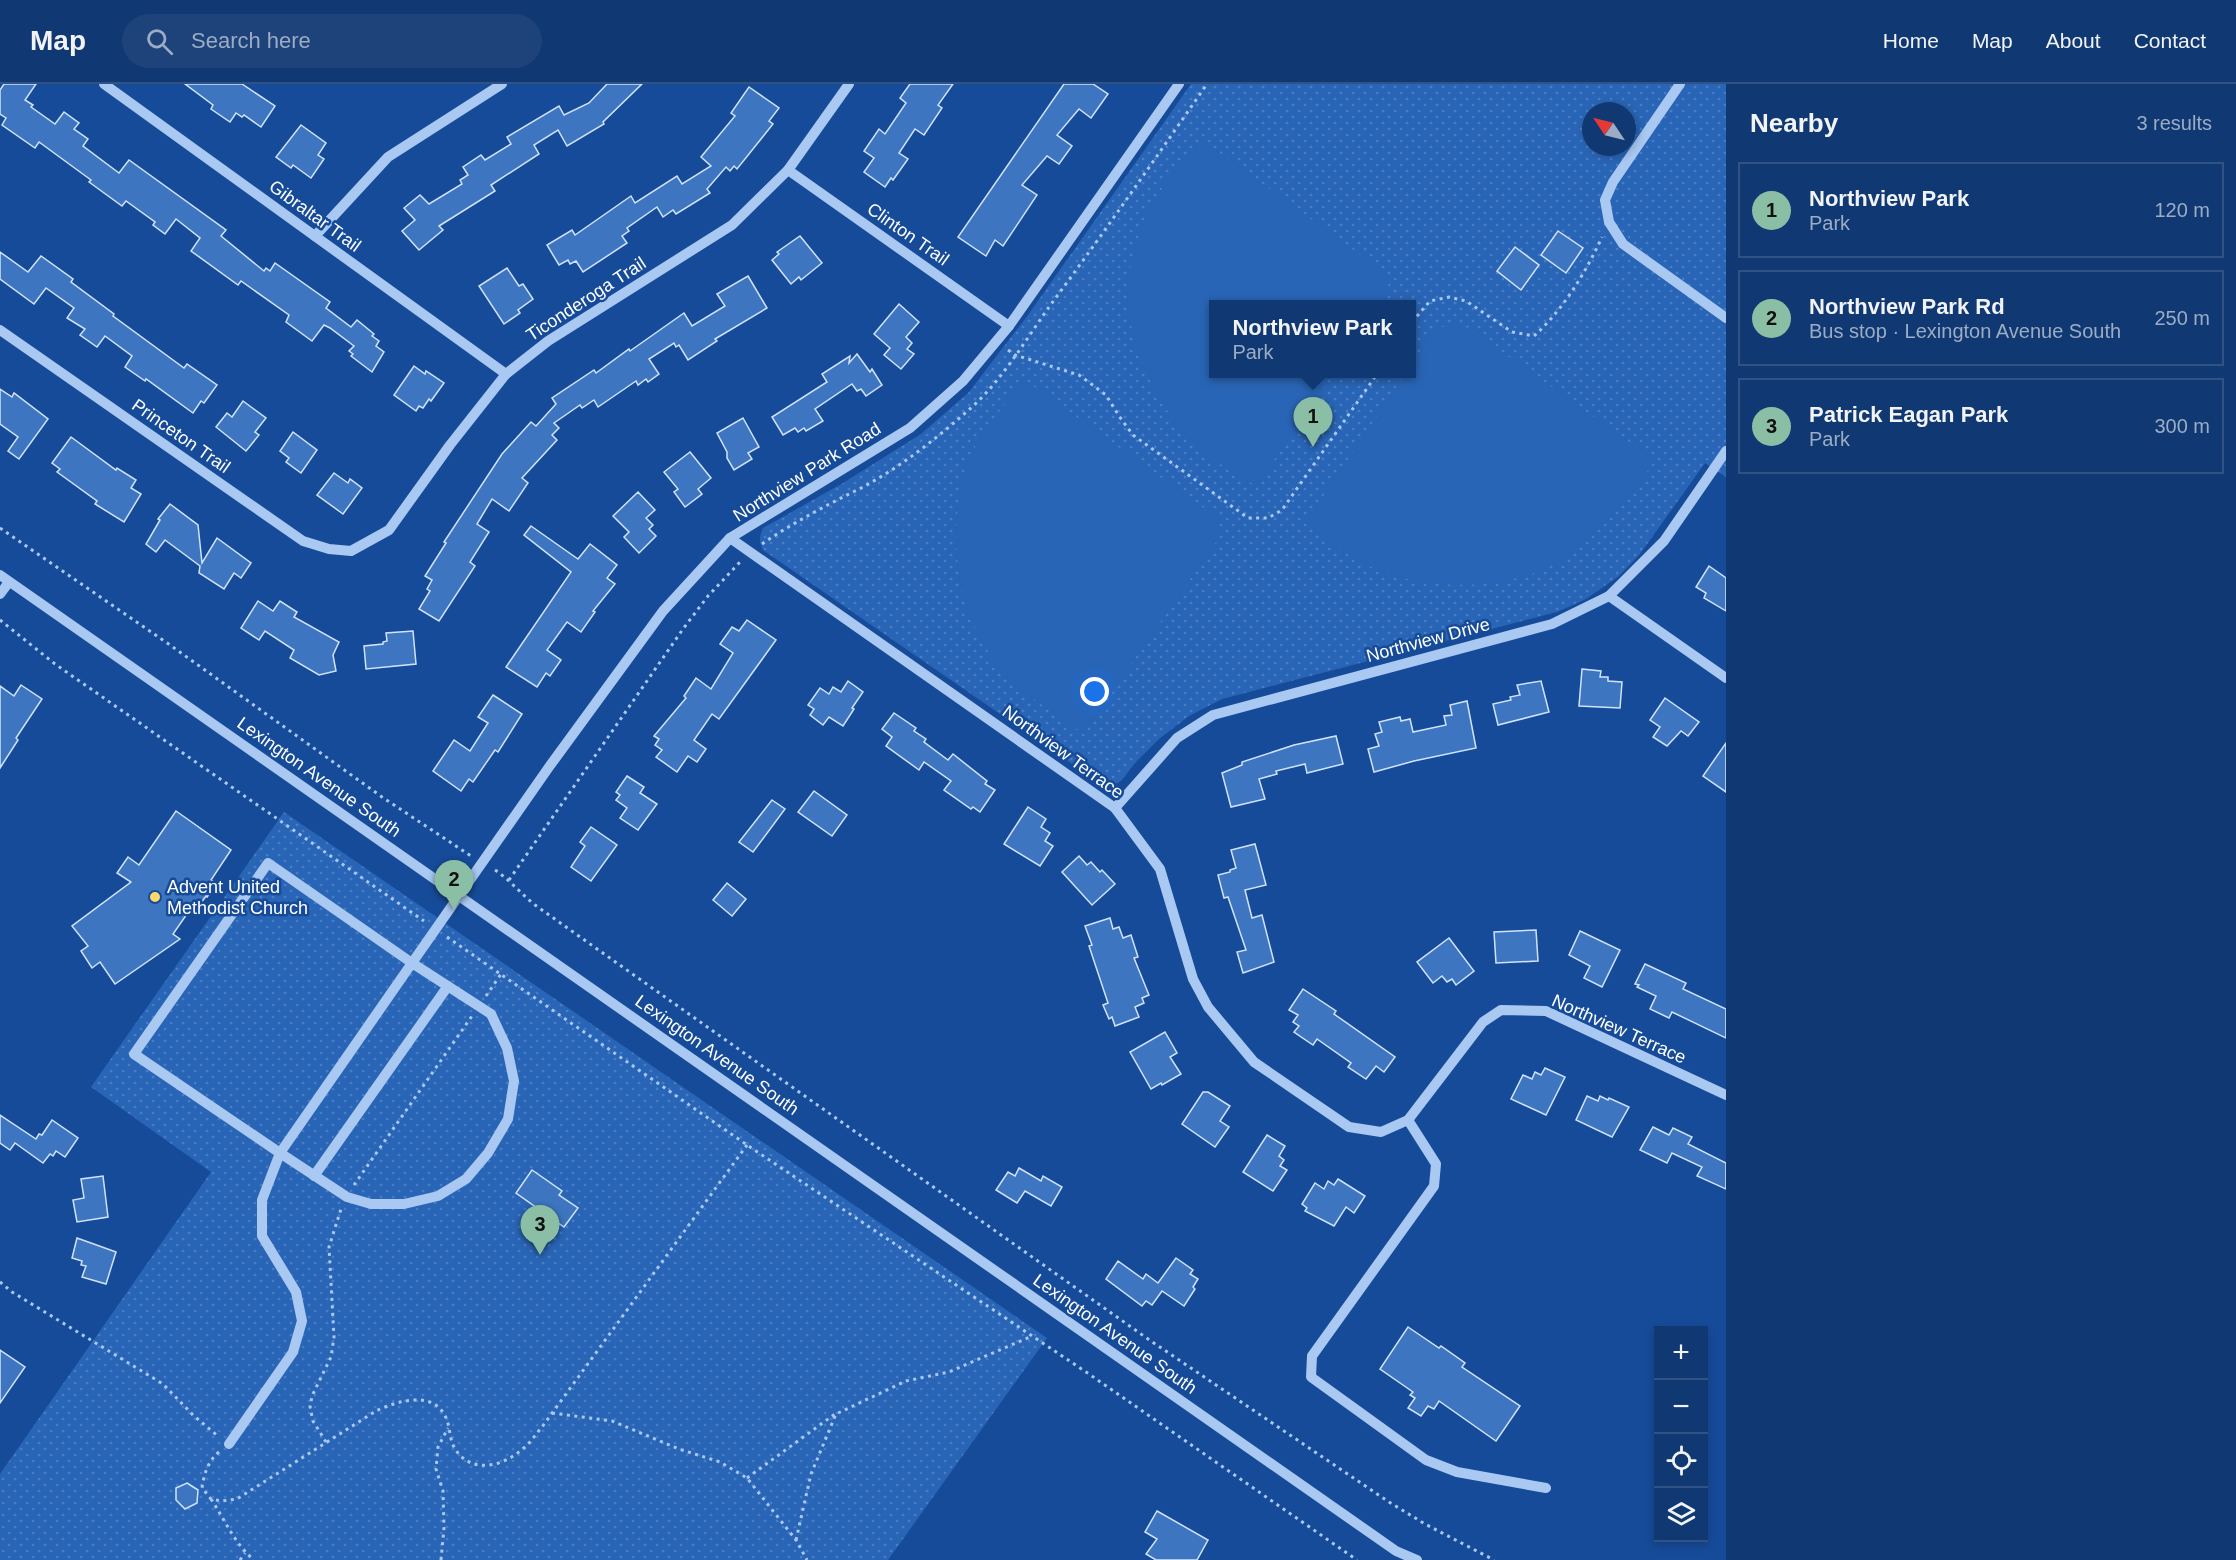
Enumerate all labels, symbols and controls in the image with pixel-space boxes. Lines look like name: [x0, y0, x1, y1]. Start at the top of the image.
search box: [122, 14, 542, 68]
text: Map: [30, 25, 86, 56]
icon: search: [143, 25, 176, 58]
text: Search here: [191, 28, 311, 53]
text: Home: [1883, 29, 1939, 52]
text: Map: [1972, 29, 2013, 52]
text: About: [2046, 29, 2101, 52]
text: Contact: [2134, 29, 2206, 52]
north arrow: [1582, 102, 1636, 156]
text: Nearby: [1750, 108, 1838, 138]
text: 3 results: [2136, 112, 2212, 134]
street label: Gibraltar Trail: [265, 176, 365, 256]
text: Northview Park: [1809, 186, 1969, 211]
street label: Clinton Trail: [863, 199, 953, 269]
text: 1: [1766, 199, 1777, 221]
text: 120 m: [2154, 199, 2210, 221]
text: Park: [1809, 212, 1850, 234]
street label: Ticonderoga Trail: [523, 253, 649, 345]
text: Northview Park Rd: [1809, 294, 2005, 319]
popup: [1209, 300, 1416, 378]
text: 2: [1766, 307, 1777, 329]
text: 250 m: [2154, 307, 2210, 329]
text: Northview Park: [1232, 315, 1393, 340]
text: Bus stop · Lexington Avenue South: [1809, 320, 2121, 342]
text: Park: [1232, 341, 1274, 363]
street label: Princeton Trail: [128, 395, 234, 477]
pin: 1: [1294, 398, 1332, 447]
text: Patrick Eagan Park: [1809, 402, 2008, 427]
text: 3: [1766, 415, 1777, 437]
text: 300 m: [2154, 415, 2210, 437]
street label: Northview Park Road: [730, 418, 884, 526]
text: Park: [1809, 428, 1850, 450]
street label: Northview Drive: [1364, 614, 1492, 666]
your location: [1080, 677, 1109, 706]
street label: Northview Terrace: [999, 701, 1127, 803]
street label: Lexington Avenue South: [233, 713, 405, 841]
pin: 2: [434, 860, 474, 910]
place label: Advent United Methodist Church: [167, 877, 308, 918]
marker: Advent United Methodist Church: [148, 890, 162, 904]
street label: Northview Terrace: [1549, 990, 1689, 1068]
street label: Lexington Avenue South: [631, 991, 803, 1119]
pin: 3: [520, 1206, 560, 1255]
street label: Lexington Avenue South: [1029, 1270, 1201, 1398]
map controls: [1654, 1326, 1708, 1542]
button: +: [1654, 1326, 1708, 1380]
button: −: [1654, 1380, 1708, 1434]
button: locate: [1654, 1434, 1708, 1488]
button: layers: [1654, 1488, 1708, 1542]

